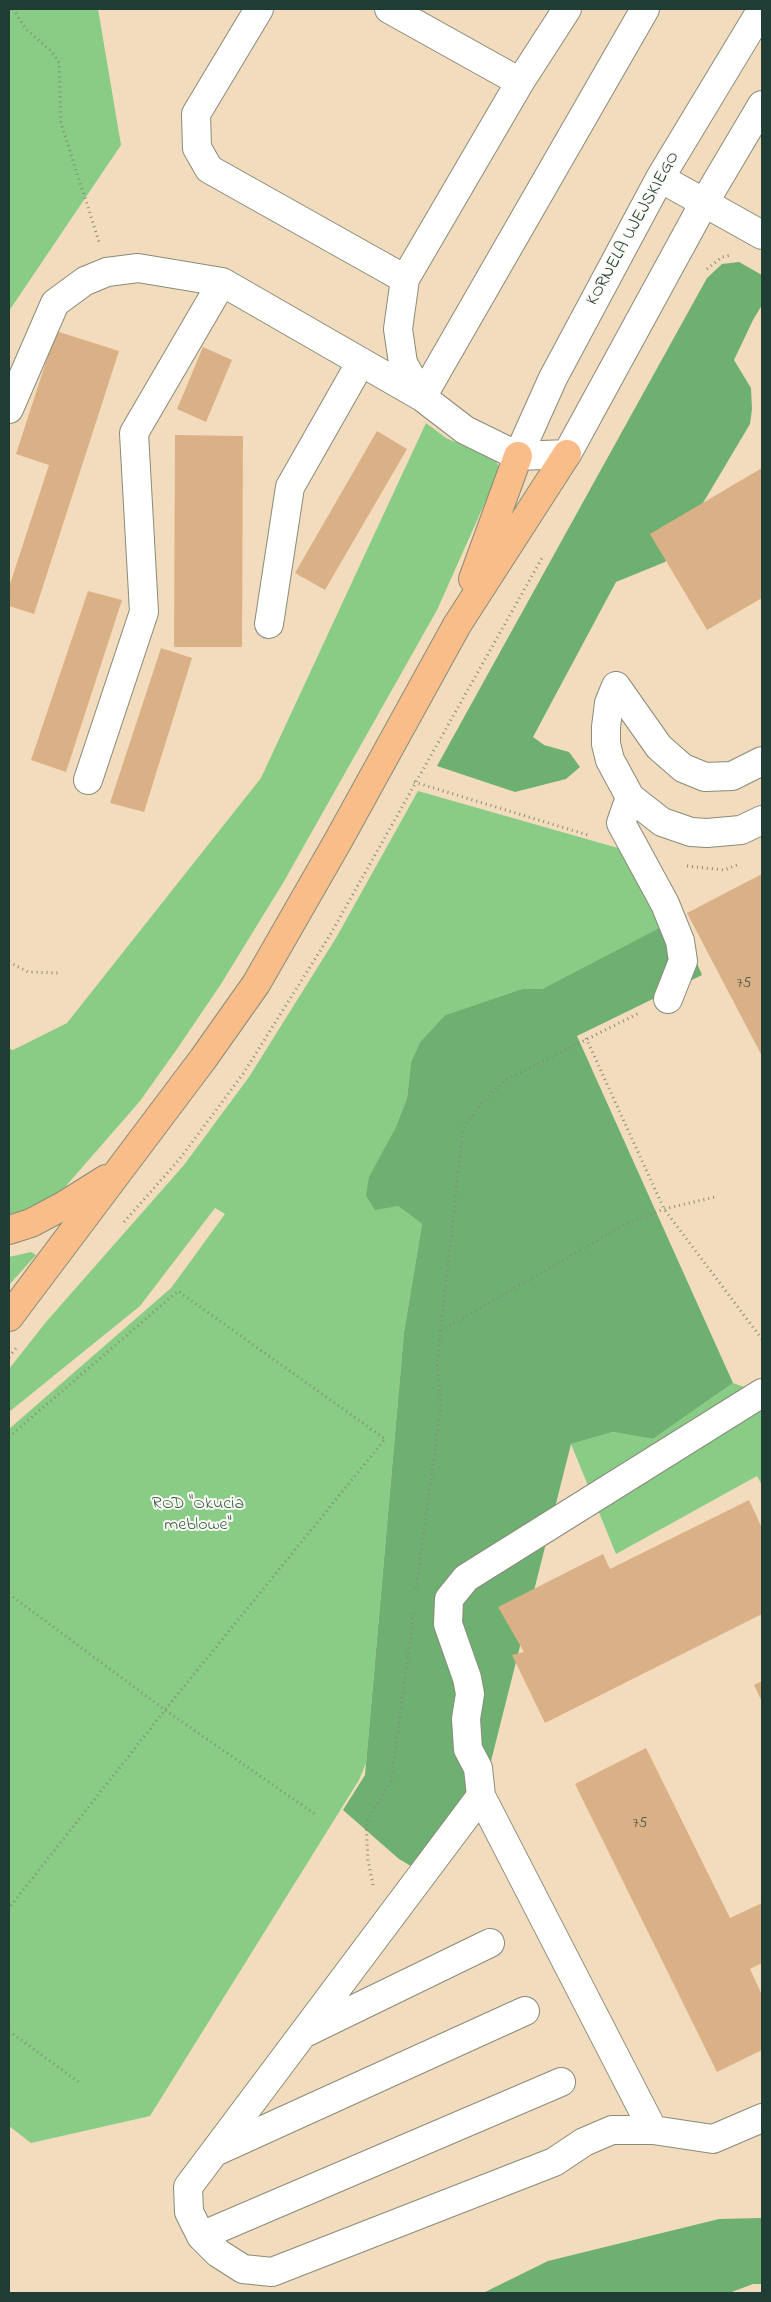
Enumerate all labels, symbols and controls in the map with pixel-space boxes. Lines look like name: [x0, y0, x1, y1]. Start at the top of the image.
street label: KORNELA UJEJSKIEGO: [583, 148, 685, 310]
house number: 75: [737, 976, 751, 994]
park label: ROD "Okucia meblowe": [152, 1494, 244, 1536]
house number: 75: [633, 1816, 647, 1834]

